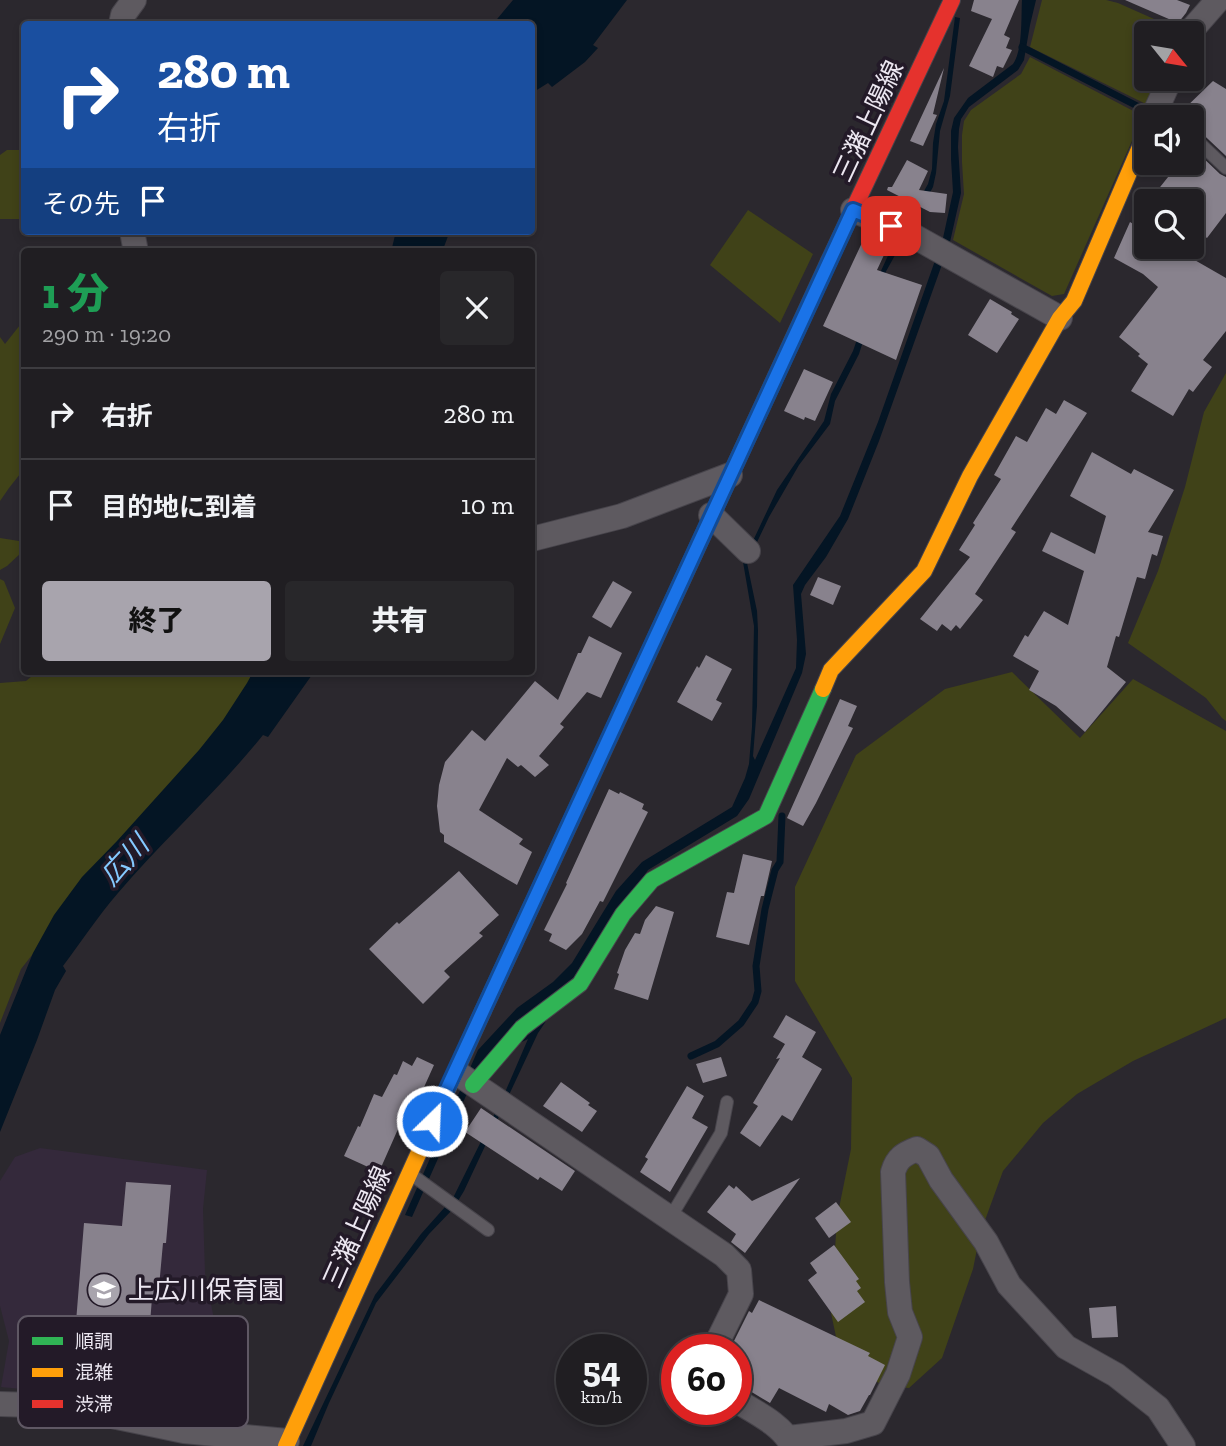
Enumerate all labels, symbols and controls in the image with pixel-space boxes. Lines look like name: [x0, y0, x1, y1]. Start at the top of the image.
north arrow: [1134, 21, 1204, 91]
map controls: [1134, 21, 1204, 259]
text: 280 m: [157, 42, 290, 101]
icon: right: [42, 49, 133, 140]
street label: 三潴上陽線: [826, 55, 910, 187]
button: sound: [1134, 105, 1204, 175]
text: 右折: [157, 109, 221, 147]
icon: arrive: [134, 182, 172, 220]
text: その先: [42, 188, 120, 220]
button: search: [1134, 189, 1204, 259]
pin: [861, 196, 921, 256]
icon: arrive: [872, 207, 910, 245]
text: 1 分: [42, 268, 109, 319]
button: close: [440, 271, 514, 345]
text: 290 m · 19:20: [42, 320, 171, 348]
icon: right: [42, 395, 80, 433]
text: 280 m: [443, 398, 514, 430]
text: 右折: [101, 400, 153, 432]
icon: arrive: [42, 486, 80, 524]
text: 10 m: [461, 489, 514, 521]
text: 目的地に到着: [101, 491, 257, 523]
button: 終了: [42, 581, 271, 661]
button: 共有: [285, 581, 514, 661]
water label: 広川: [93, 826, 158, 892]
position arrow: [395, 1084, 469, 1158]
street label: 三潴上陽線: [316, 1161, 398, 1293]
school or university icon: 上広川保育園: [85, 1271, 123, 1309]
place label: 上広川保育園: [128, 1274, 284, 1306]
legend: [18, 1316, 248, 1428]
text: 順調: [75, 1330, 113, 1353]
speed limit sign: 60: [661, 1334, 752, 1425]
text: 54: [582, 1349, 621, 1391]
text: 混雑: [75, 1361, 113, 1384]
text: km/h: [581, 1386, 622, 1408]
text: 渋滞: [75, 1393, 113, 1416]

